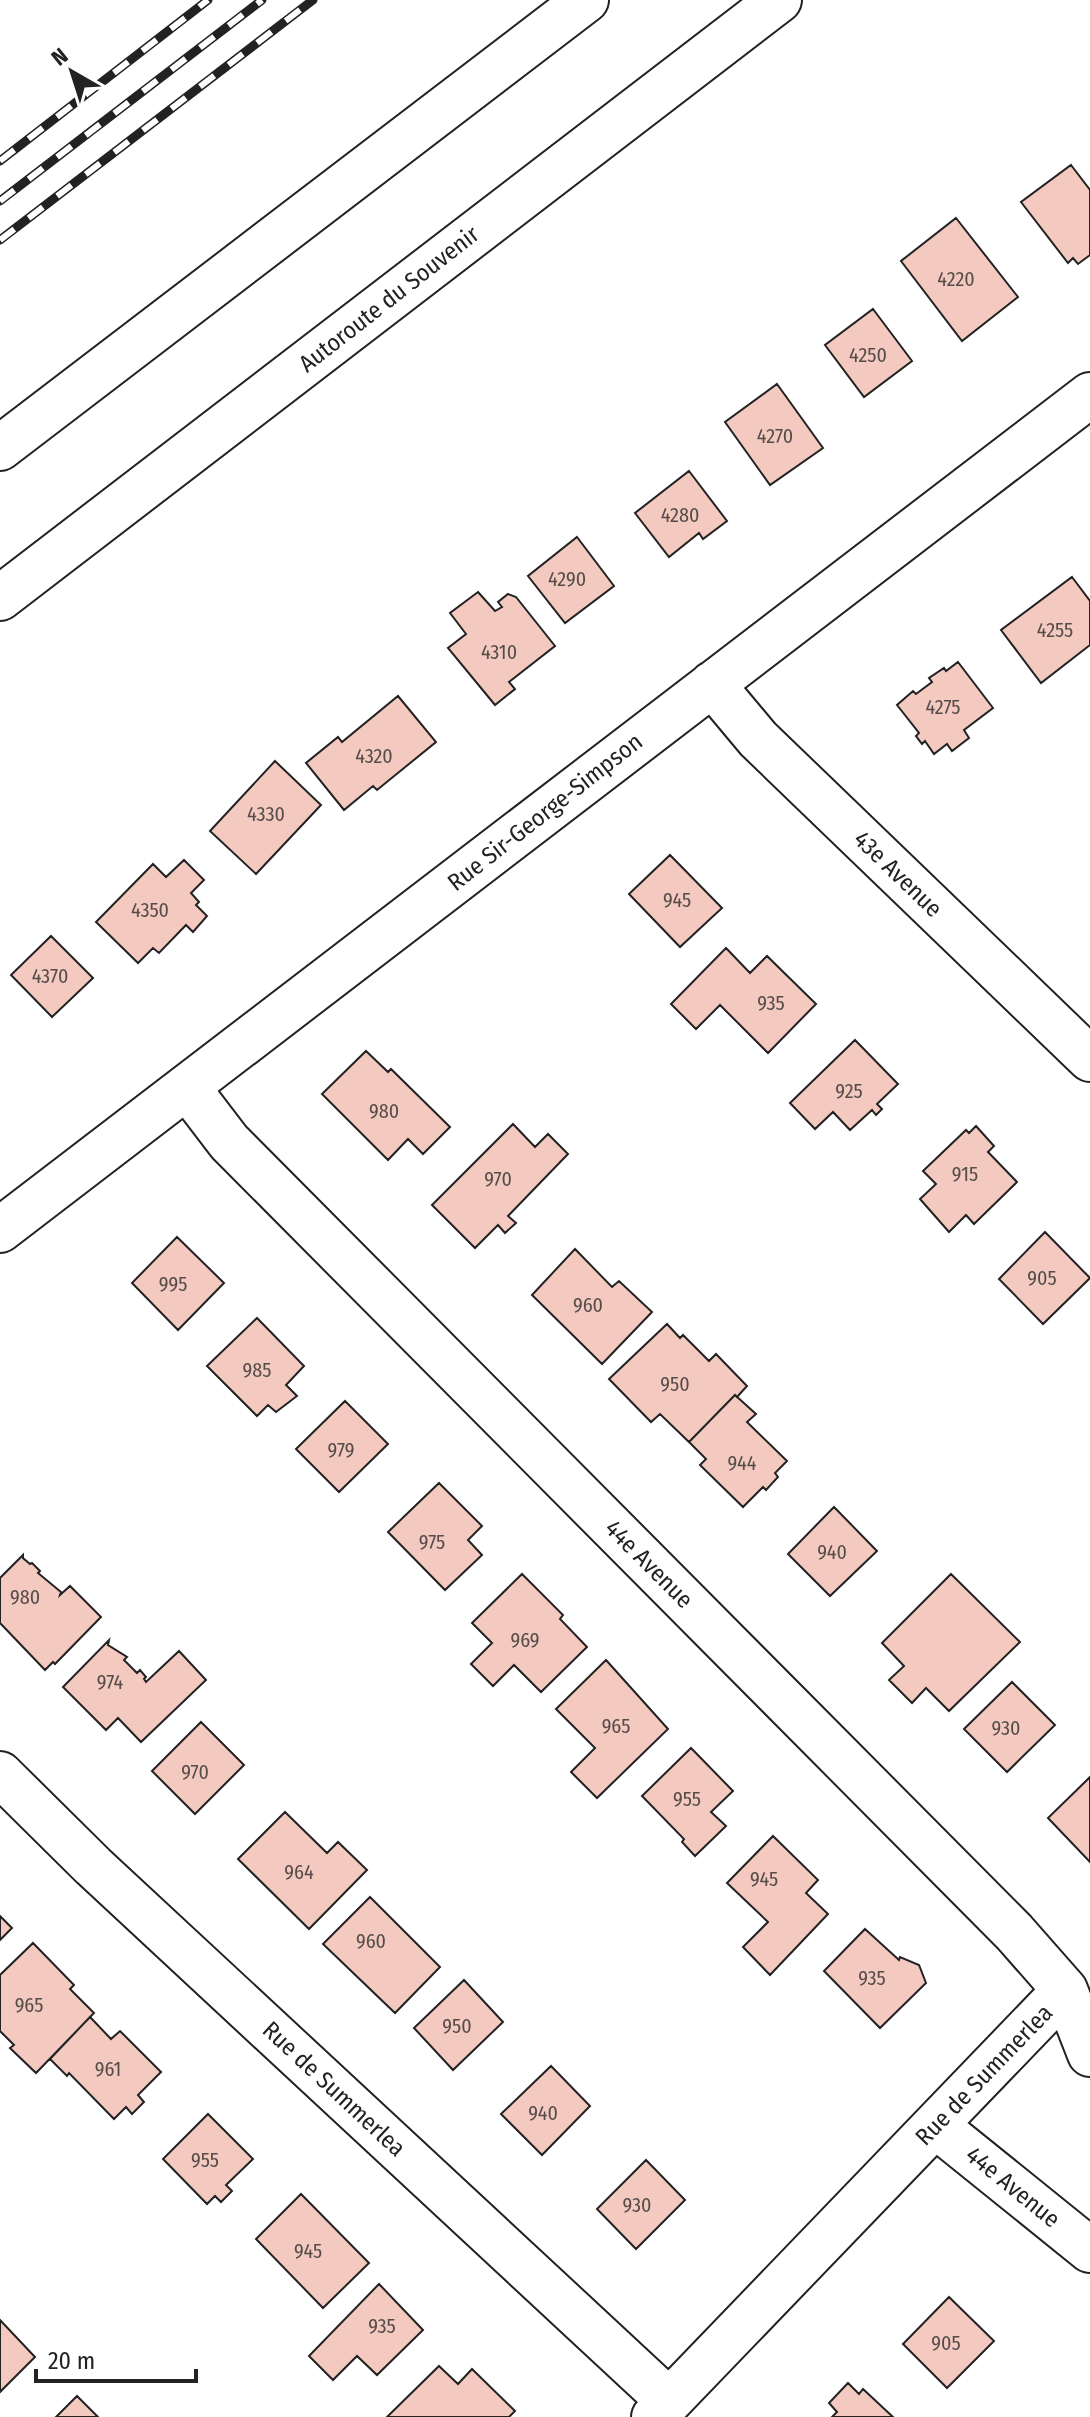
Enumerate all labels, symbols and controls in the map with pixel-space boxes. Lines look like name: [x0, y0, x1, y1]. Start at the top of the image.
north arrow: [32, 32, 112, 112]
text: N: [46, 42, 73, 71]
street label: Autoroute du Souvenir: [293, 220, 485, 378]
house number: 4220: [937, 267, 975, 291]
house number: 4250: [849, 343, 887, 367]
house number: 4270: [757, 424, 793, 448]
house number: 4280: [661, 503, 699, 527]
house number: 4290: [548, 567, 586, 591]
house number: 4255: [1037, 618, 1073, 642]
house number: 4310: [481, 640, 517, 664]
house number: 4275: [925, 695, 961, 719]
street label: Rue Sir-George-Simpson: [442, 727, 648, 897]
house number: 4320: [355, 744, 393, 768]
house number: 4330: [247, 802, 285, 826]
street label: 43e Avenue: [848, 825, 948, 923]
house number: 945: [663, 888, 691, 912]
house number: 4350: [131, 898, 169, 922]
house number: 4370: [32, 964, 68, 988]
house number: 935: [757, 991, 785, 1015]
house number: 925: [835, 1079, 863, 1103]
house number: 980: [369, 1099, 399, 1123]
house number: 915: [952, 1162, 978, 1186]
house number: 970: [484, 1167, 512, 1191]
house number: 905: [1027, 1266, 1057, 1290]
house number: 995: [159, 1272, 187, 1296]
house number: 960: [573, 1293, 603, 1317]
house number: 985: [243, 1358, 271, 1382]
house number: 950: [660, 1372, 690, 1396]
house number: 979: [328, 1438, 354, 1462]
house number: 944: [728, 1451, 757, 1475]
street label: 44e Avenue: [599, 1514, 699, 1614]
house number: 975: [419, 1530, 445, 1554]
house number: 940: [817, 1540, 847, 1564]
house number: 980: [10, 1585, 40, 1609]
house number: 969: [510, 1628, 540, 1652]
house number: 974: [97, 1670, 124, 1694]
house number: 965: [602, 1714, 630, 1738]
house number: 930: [992, 1716, 1020, 1740]
house number: 970: [181, 1760, 209, 1784]
house number: 955: [673, 1787, 701, 1811]
house number: 964: [284, 1860, 314, 1884]
house number: 945: [750, 1867, 778, 1891]
house number: 960: [356, 1929, 386, 1953]
house number: 935: [858, 1966, 886, 1990]
house number: 965: [15, 1993, 43, 2017]
street label: Rue de Summerlea: [910, 1999, 1058, 2151]
house number: 950: [442, 2014, 472, 2038]
street label: Rue de Summerlea: [257, 2016, 411, 2162]
house number: 961: [95, 2057, 121, 2081]
house number: 940: [528, 2101, 558, 2125]
street label: 44e Avenue: [960, 2141, 1066, 2233]
house number: 955: [191, 2148, 219, 2172]
house number: 930: [623, 2193, 651, 2217]
house number: 945: [294, 2239, 322, 2263]
house number: 935: [368, 2314, 396, 2338]
house number: 905: [931, 2331, 961, 2355]
scale bar: [36, 2333, 196, 2383]
text: 20 m: [48, 2347, 95, 2375]

